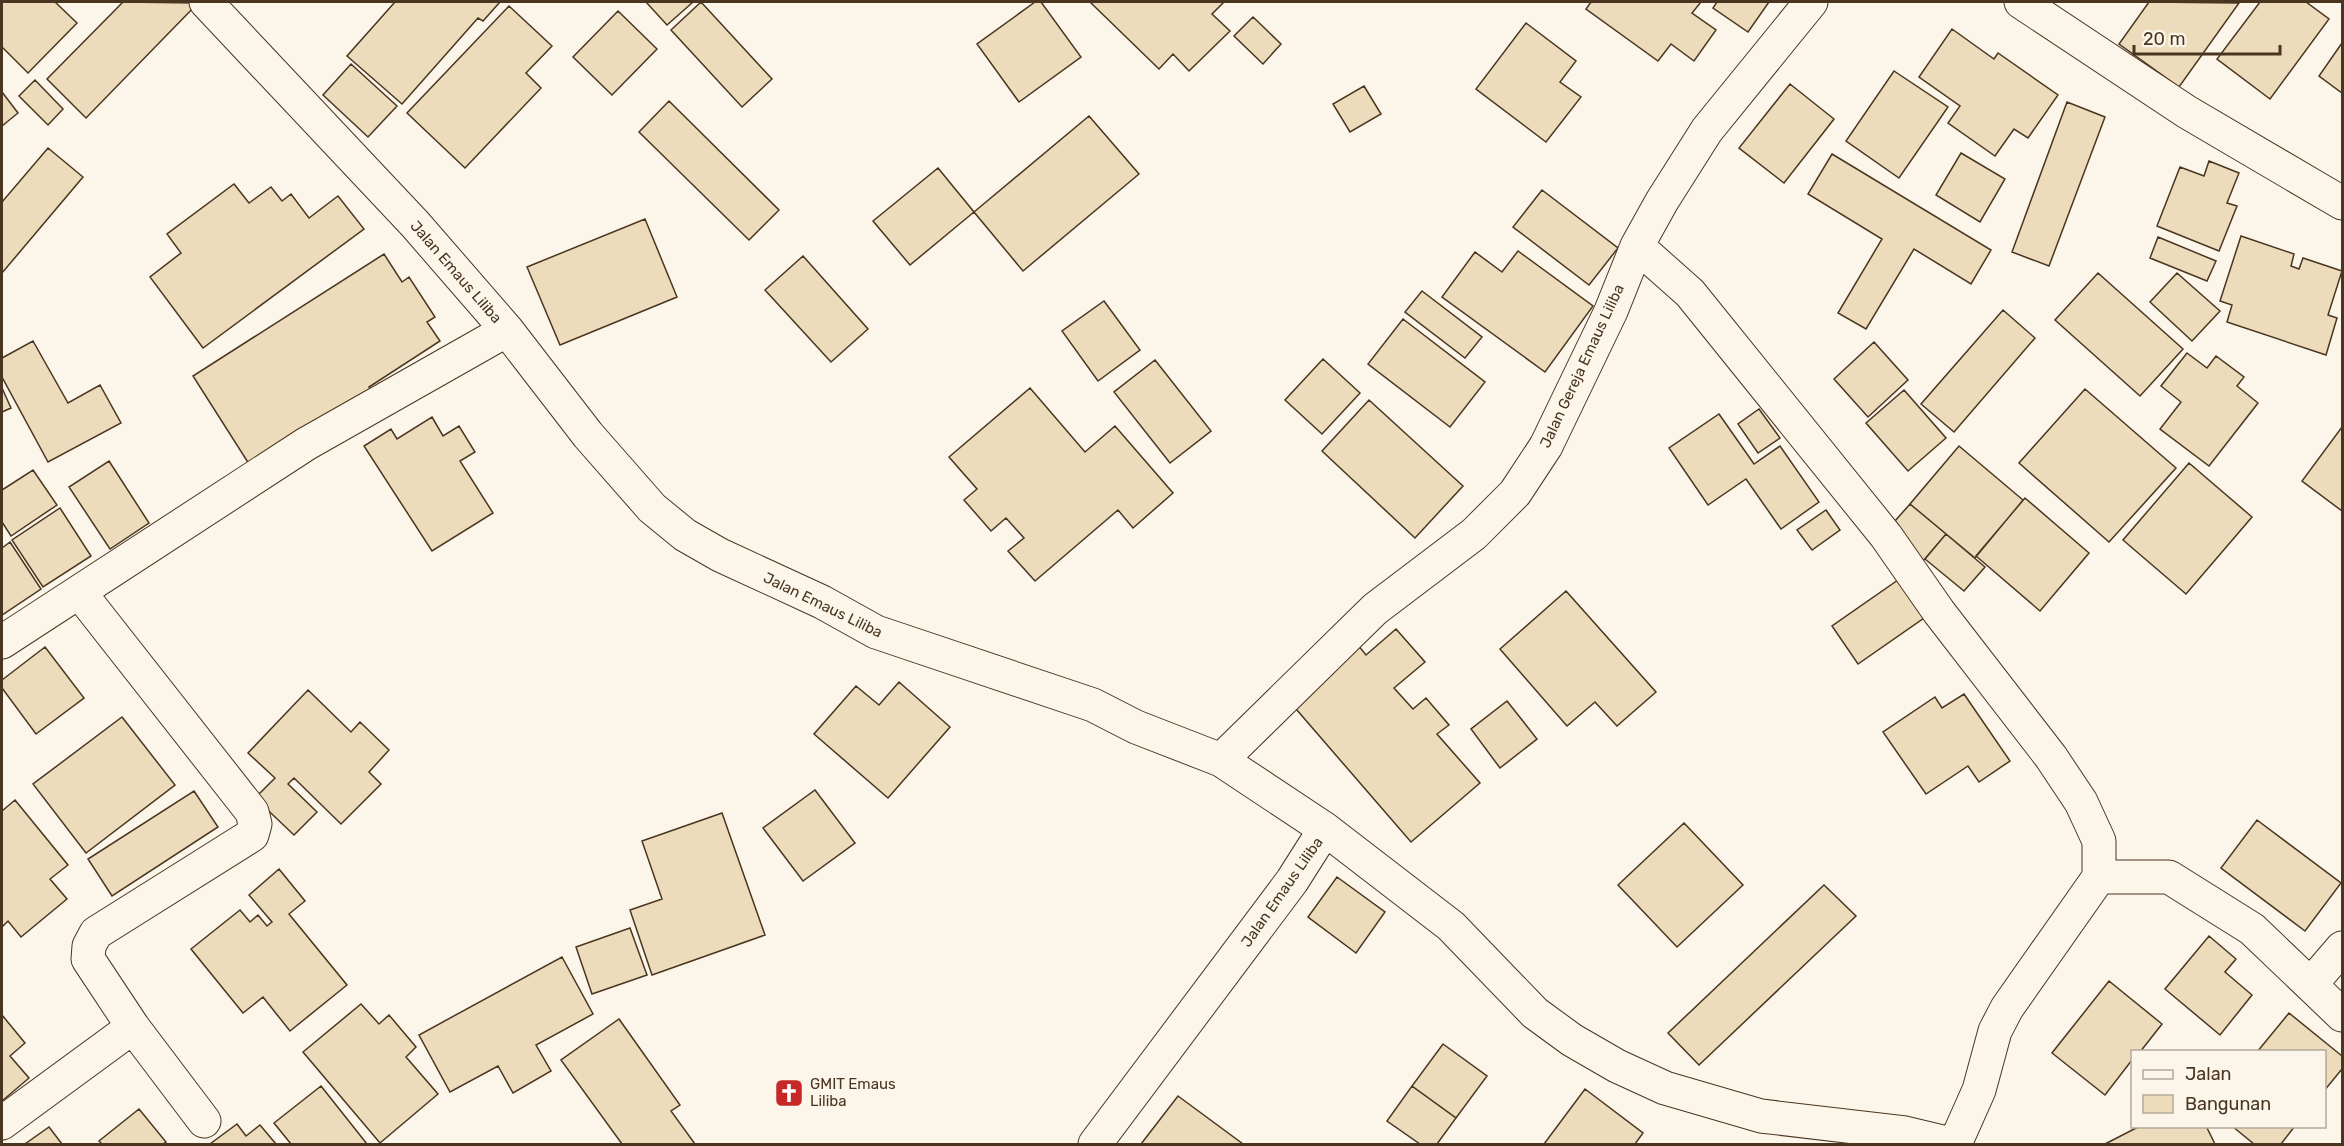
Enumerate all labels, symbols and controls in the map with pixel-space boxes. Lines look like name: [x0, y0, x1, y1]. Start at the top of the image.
scale bar: [2134, 18, 2280, 56]
text: 20 m: [2143, 28, 2185, 50]
street label: Jalan Emaus Liliba: [407, 217, 505, 327]
street label: Jalan Gereja Emaus Liliba: [1536, 281, 1628, 451]
street label: Jalan Emaus Liliba: [761, 568, 885, 642]
street label: Jalan Emaus Liliba: [1237, 834, 1327, 950]
legend: [2131, 1050, 2326, 1128]
text: Jalan: [2185, 1063, 2232, 1085]
place label: GMIT Emaus Liliba: [810, 1075, 896, 1110]
church icon: GMIT Emaus Liliba: [773, 1077, 805, 1109]
text: Bangunan: [2185, 1093, 2271, 1115]

